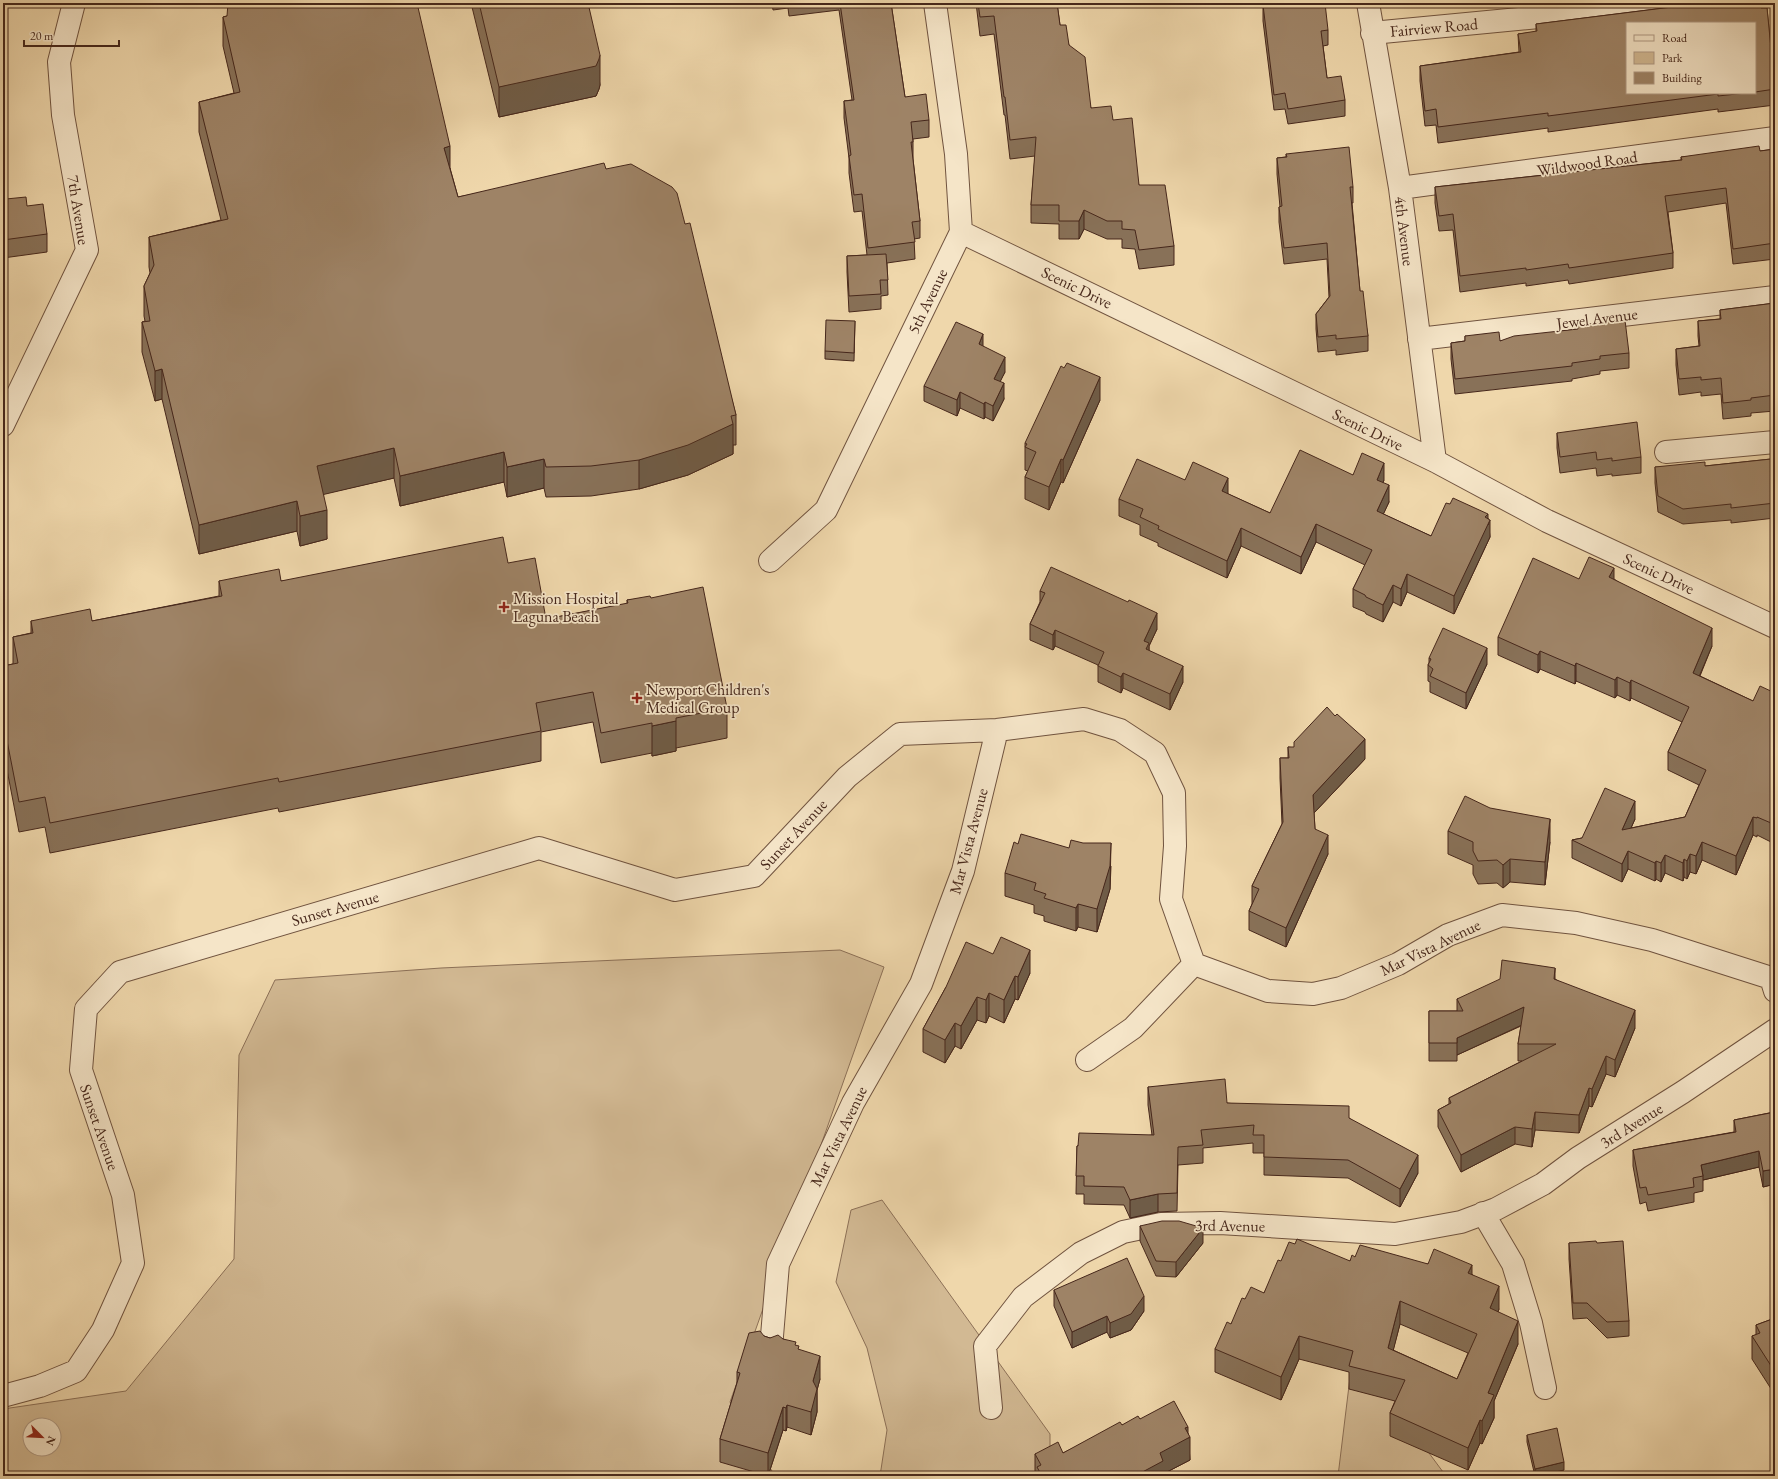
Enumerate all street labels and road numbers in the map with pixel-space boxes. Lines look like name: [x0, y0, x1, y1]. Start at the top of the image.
street label: Fairview Road: [1389, 13, 1480, 42]
street label: Wildwood Road: [1535, 146, 1640, 181]
street label: 7th Avenue: [63, 174, 94, 246]
street label: 4th Avenue: [1390, 195, 1419, 267]
street label: Scenic Drive: [1038, 261, 1116, 314]
street label: 5th Avenue: [903, 265, 952, 337]
street label: Jewel Avenue: [1553, 303, 1639, 334]
street label: Scenic Drive: [1329, 403, 1407, 456]
street label: Scenic Drive: [1620, 548, 1698, 599]
street label: Mar Vista Avenue: [944, 786, 993, 897]
street label: Sunset Avenue: [755, 794, 832, 874]
street label: Sunset Avenue: [289, 886, 381, 931]
street label: Mar Vista Avenue: [1377, 914, 1484, 981]
street label: Sunset Avenue: [75, 1081, 124, 1173]
street label: Mar Vista Avenue: [805, 1083, 872, 1190]
street label: 3rd Avenue: [1596, 1098, 1667, 1153]
street label: 3rd Avenue: [1195, 1214, 1265, 1237]

